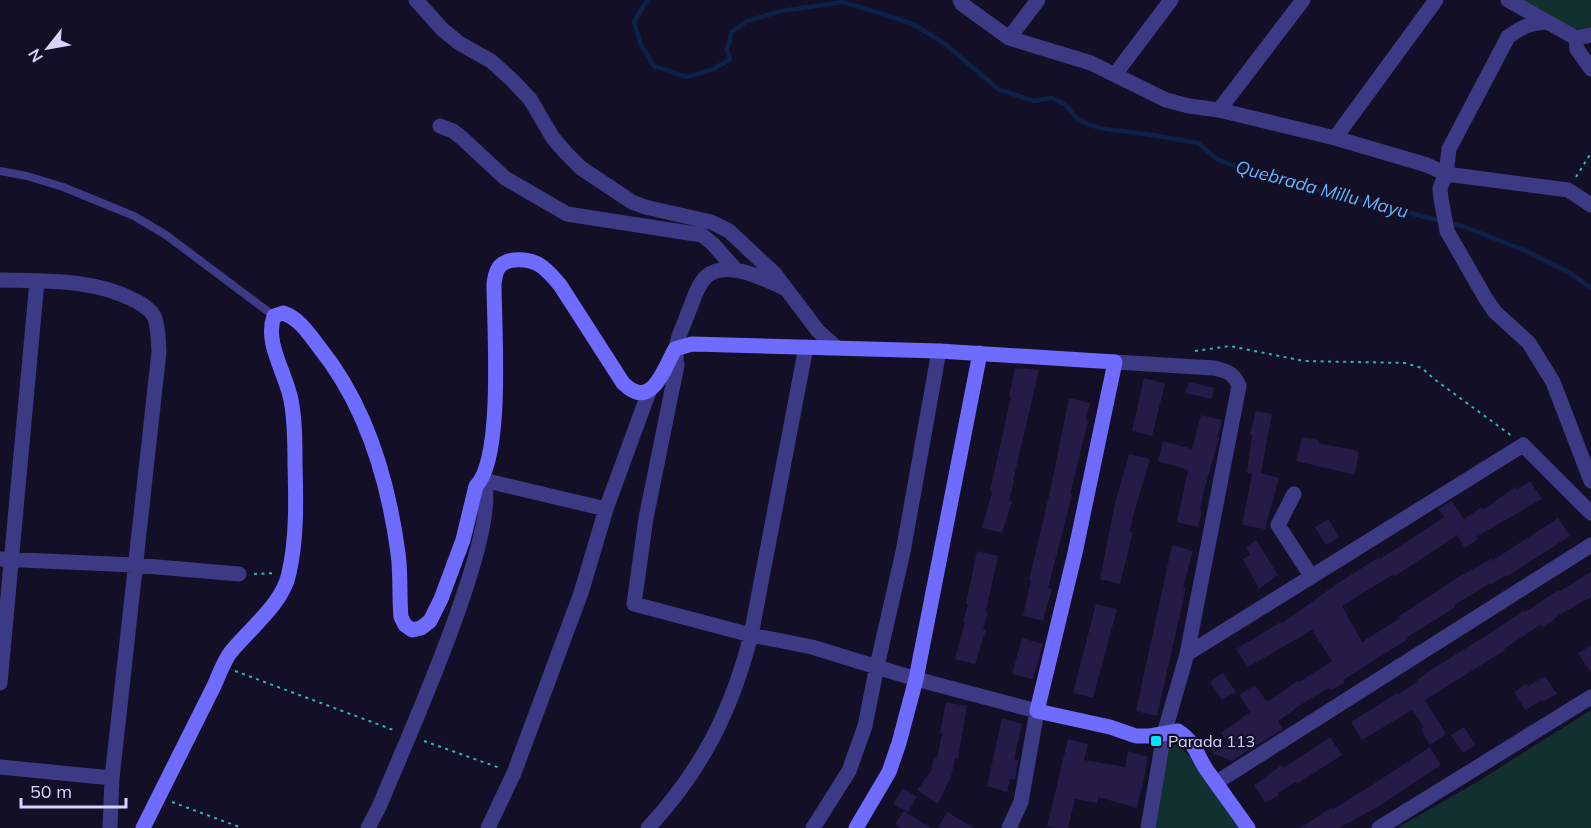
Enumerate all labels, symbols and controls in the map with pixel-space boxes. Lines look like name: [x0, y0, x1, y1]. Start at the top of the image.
north arrow: [18, 18, 78, 78]
text: N: [23, 45, 47, 66]
water label: Quebrada Millu Mayu: [1233, 155, 1411, 223]
place label: Parada 113: [1168, 731, 1255, 751]
marker: Parada 113: [1149, 734, 1163, 748]
scale bar: [21, 771, 126, 809]
text: 50 m: [30, 780, 72, 803]

